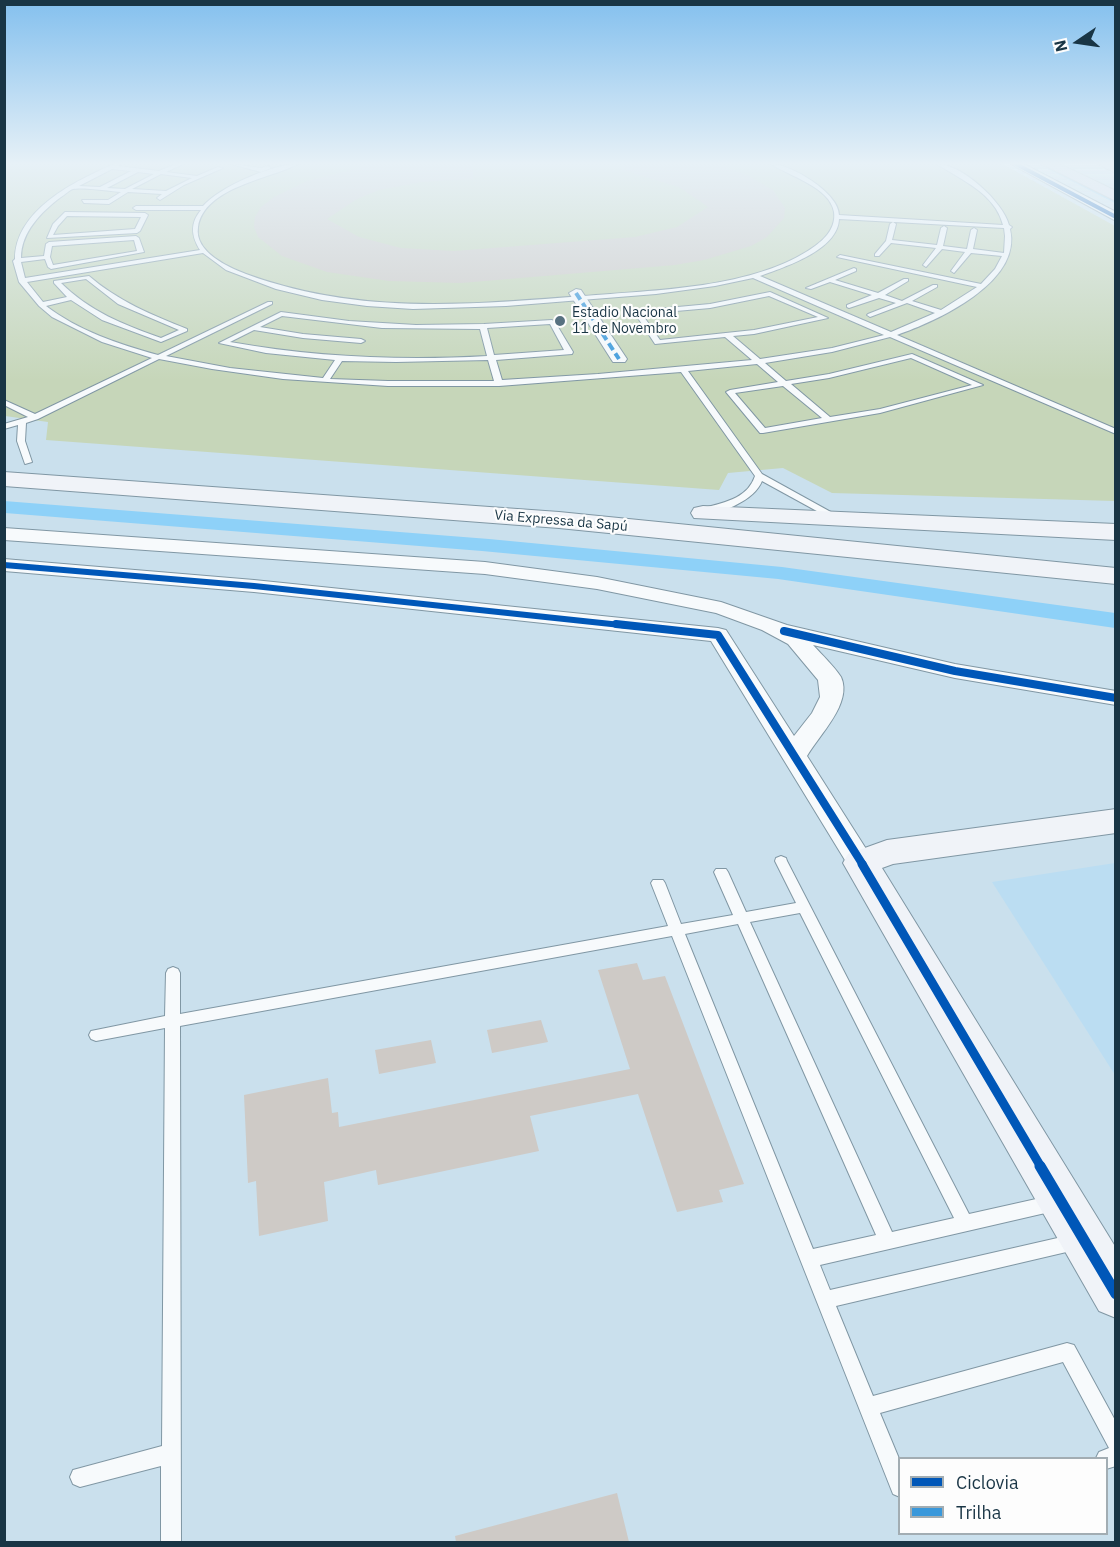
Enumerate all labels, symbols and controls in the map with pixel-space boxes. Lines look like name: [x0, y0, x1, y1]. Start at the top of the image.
north arrow: [1048, 12, 1108, 72]
text: N: [1049, 38, 1072, 54]
place label: Estadio Nacional 11 de Novembro: [572, 305, 677, 338]
marker: Estadio Nacional 11 de Novembro: [553, 314, 567, 328]
street label: Via Expressa da Sapú: [494, 507, 628, 535]
legend: [898, 1457, 1108, 1535]
text: Ciclovia: [956, 1471, 1019, 1494]
text: Trilha: [956, 1501, 1001, 1524]

